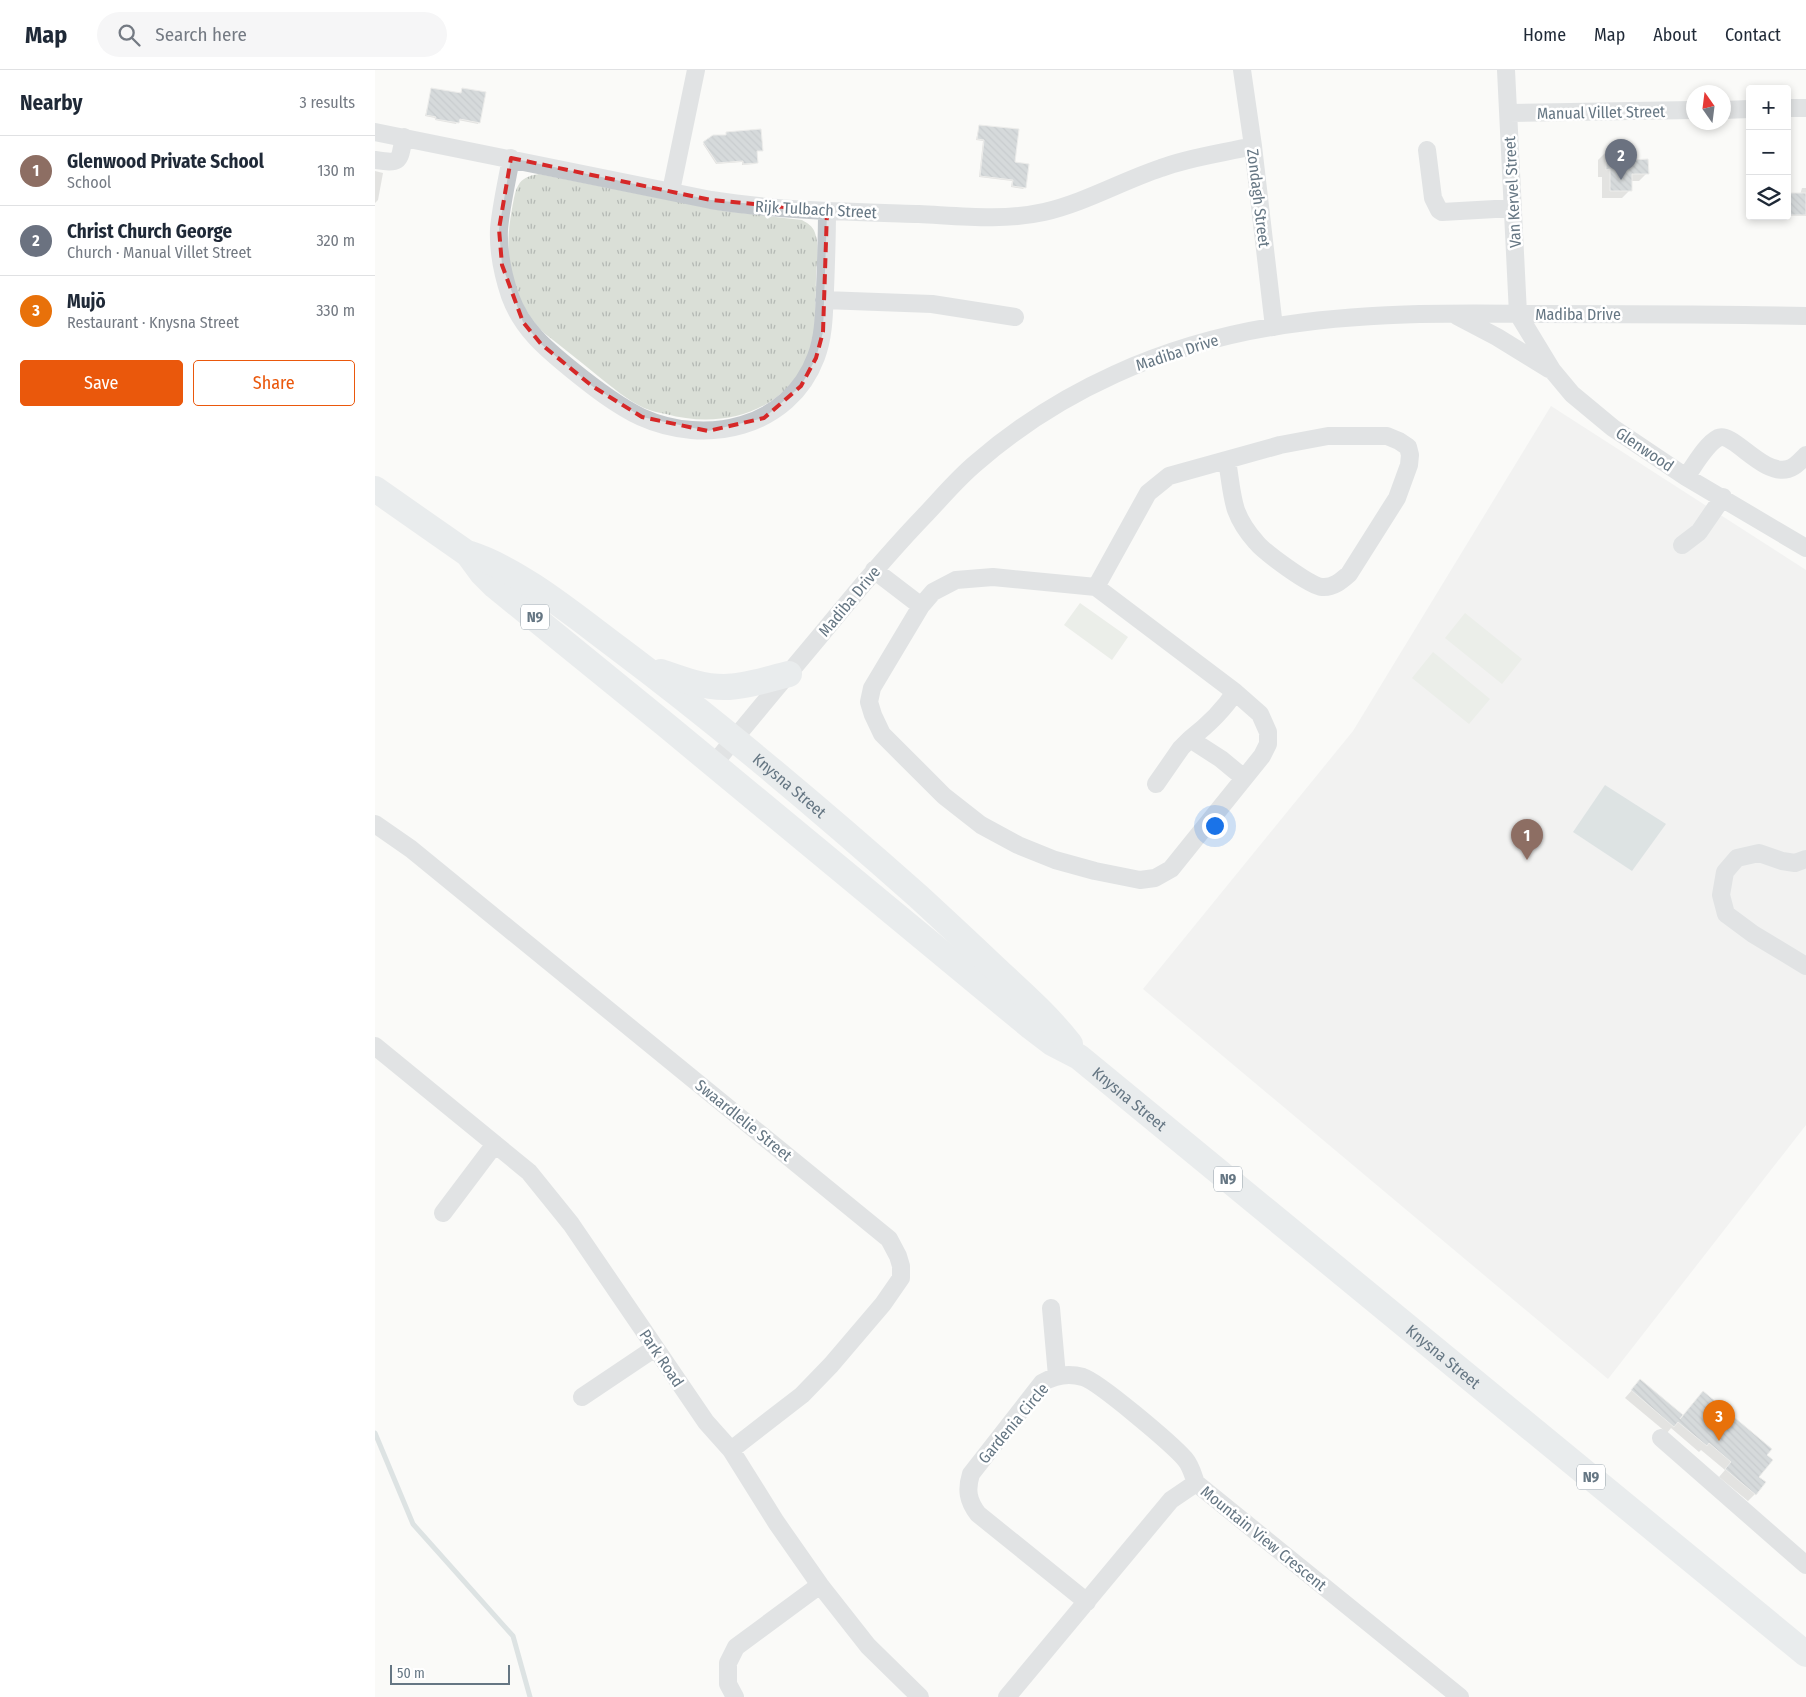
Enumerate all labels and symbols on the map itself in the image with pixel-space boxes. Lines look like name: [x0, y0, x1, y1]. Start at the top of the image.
north arrow: [1686, 85, 1731, 130]
street label: Manual Villet Street: [1537, 102, 1666, 123]
street label: Van Kervel Street: [1500, 135, 1525, 248]
pin: 2: [1605, 139, 1637, 180]
street label: Zondagh Street: [1243, 148, 1274, 249]
street label: Rijk Tulbach Street: [755, 197, 878, 222]
street label: Madiba Drive: [1535, 305, 1621, 324]
street label: Madiba Drive: [1133, 330, 1221, 375]
street label: Glenwood: [1612, 423, 1677, 476]
street label: Madiba Drive: [815, 562, 884, 640]
road number: N9: [521, 604, 549, 630]
street label: Knysna Street: [749, 749, 831, 822]
your location: [1202, 813, 1228, 839]
pin: 1: [1511, 819, 1543, 860]
street label: Knysna Street: [1089, 1063, 1171, 1135]
street label: Swaardlelie Street: [692, 1076, 796, 1166]
road number: N9: [1214, 1166, 1242, 1192]
street label: Knysna Street: [1402, 1321, 1485, 1393]
street label: Park Road: [635, 1326, 688, 1391]
street label: Gardenia Circle: [974, 1379, 1052, 1467]
pin: 3: [1703, 1400, 1735, 1441]
road number: N9: [1577, 1464, 1605, 1490]
street label: Mountain View Crescent: [1197, 1482, 1331, 1595]
scale bar: [390, 1662, 510, 1685]

